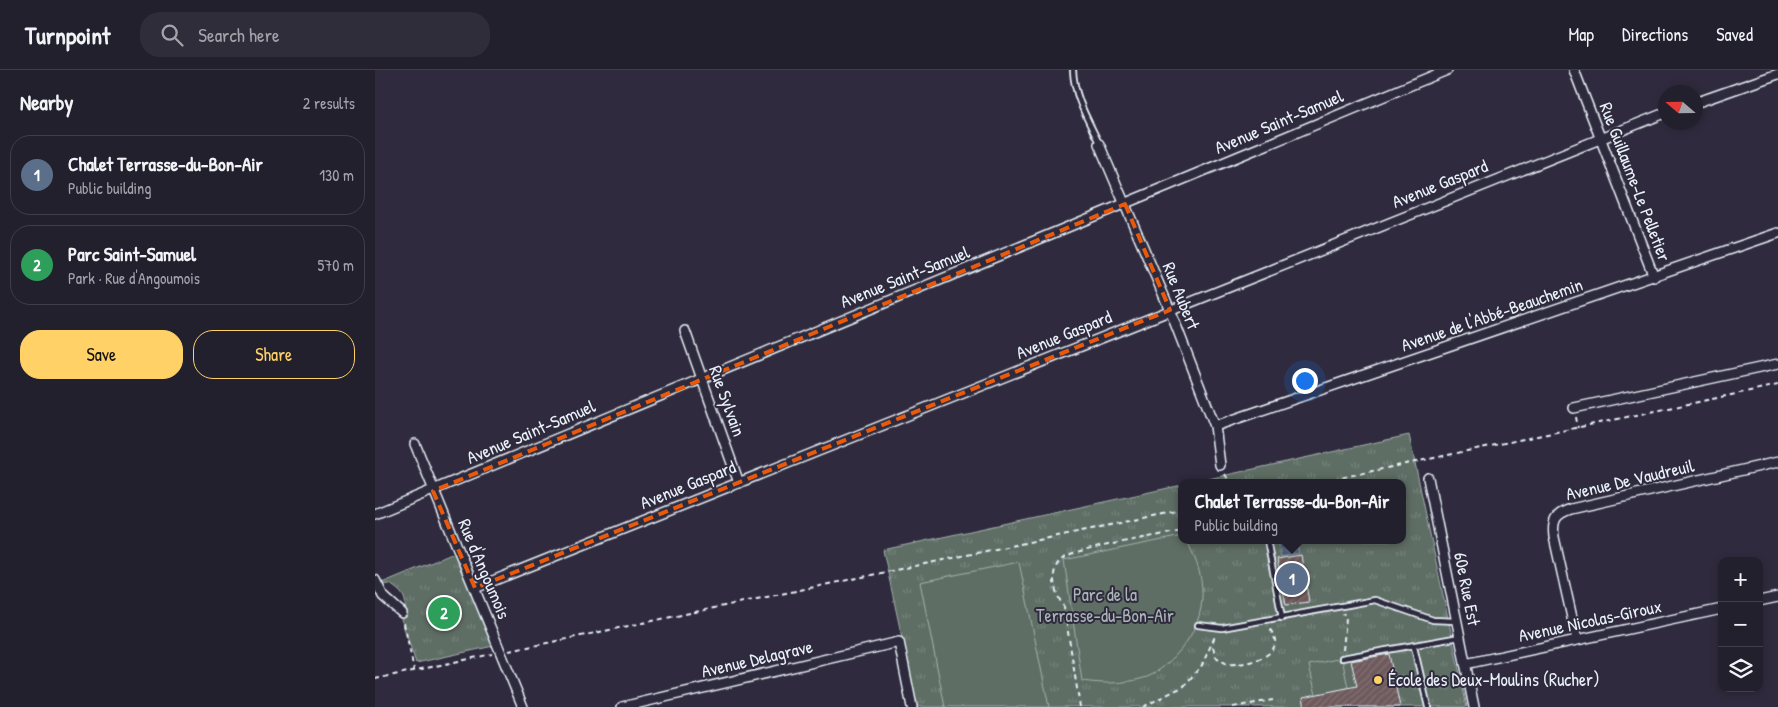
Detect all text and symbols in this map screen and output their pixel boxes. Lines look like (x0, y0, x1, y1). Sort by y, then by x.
search box (140, 12, 490, 57)
text: Turnpoint (25, 19, 110, 51)
icon: search (158, 21, 186, 49)
text: Search here (198, 22, 280, 48)
text: Map (1569, 22, 1594, 47)
text: Directions (1622, 22, 1688, 47)
text: Saved (1716, 22, 1753, 47)
street label: Avenue Saint-Samuel (1211, 83, 1347, 160)
north arrow (1658, 85, 1703, 130)
text: Nearby (20, 88, 73, 117)
text: 2 results (303, 92, 355, 114)
street label: Rue Guillaume-Le Pelletier (1594, 99, 1677, 265)
text: Chalet Terrasse-du-Bon-Air (68, 151, 263, 177)
street label: Avenue Gaspard (1388, 153, 1491, 214)
text: 1 (34, 164, 40, 186)
text: 130 m (319, 164, 354, 186)
text: Public building (68, 177, 151, 199)
street label: Avenue Saint-Samuel (836, 239, 973, 314)
text: Parc Saint-Samuel (68, 241, 196, 267)
text: 2 (33, 254, 41, 276)
text: 570 m (318, 254, 354, 276)
street label: Rue Aubert (1157, 259, 1207, 334)
text: Park · Rue d'Angoumois (68, 267, 200, 289)
street label: Avenue de l'Abbé-Beauchemin (1398, 272, 1586, 357)
street label: Avenue Gaspard (1012, 304, 1115, 365)
button: Save (20, 330, 183, 379)
button: Share (193, 330, 355, 379)
street label: Rue Sylvain (703, 362, 752, 440)
your location (1292, 368, 1318, 394)
street label: Avenue Saint-Samuel (463, 393, 599, 470)
street label: Avenue De Vaudreuil (1563, 453, 1697, 506)
street label: Avenue Gaspard (636, 454, 739, 515)
popup (1178, 479, 1406, 544)
text: Chalet Terrasse-du-Bon-Air (1195, 488, 1389, 514)
text: Public building (1195, 514, 1278, 536)
street label: Rue d'Angoumois (452, 515, 517, 623)
street label: 60e Rue Est (1448, 550, 1487, 629)
map controls (1718, 557, 1763, 692)
button: + (1718, 557, 1763, 602)
pin: 1 (1276, 560, 1308, 598)
park label: Parc de la Terrasse-du-Bon-Air (1036, 582, 1174, 628)
street label: Avenue Nicolas-Giroux (1516, 593, 1664, 648)
pin: 2 (428, 594, 460, 632)
button: − (1718, 602, 1763, 647)
street label: Avenue Delagrave (699, 634, 815, 683)
button: layers (1718, 647, 1763, 692)
place label: École des Deux-Moulins (Rucher) (1388, 667, 1600, 692)
marker: École des Deux-Moulins (Rucher) (1372, 674, 1384, 686)

